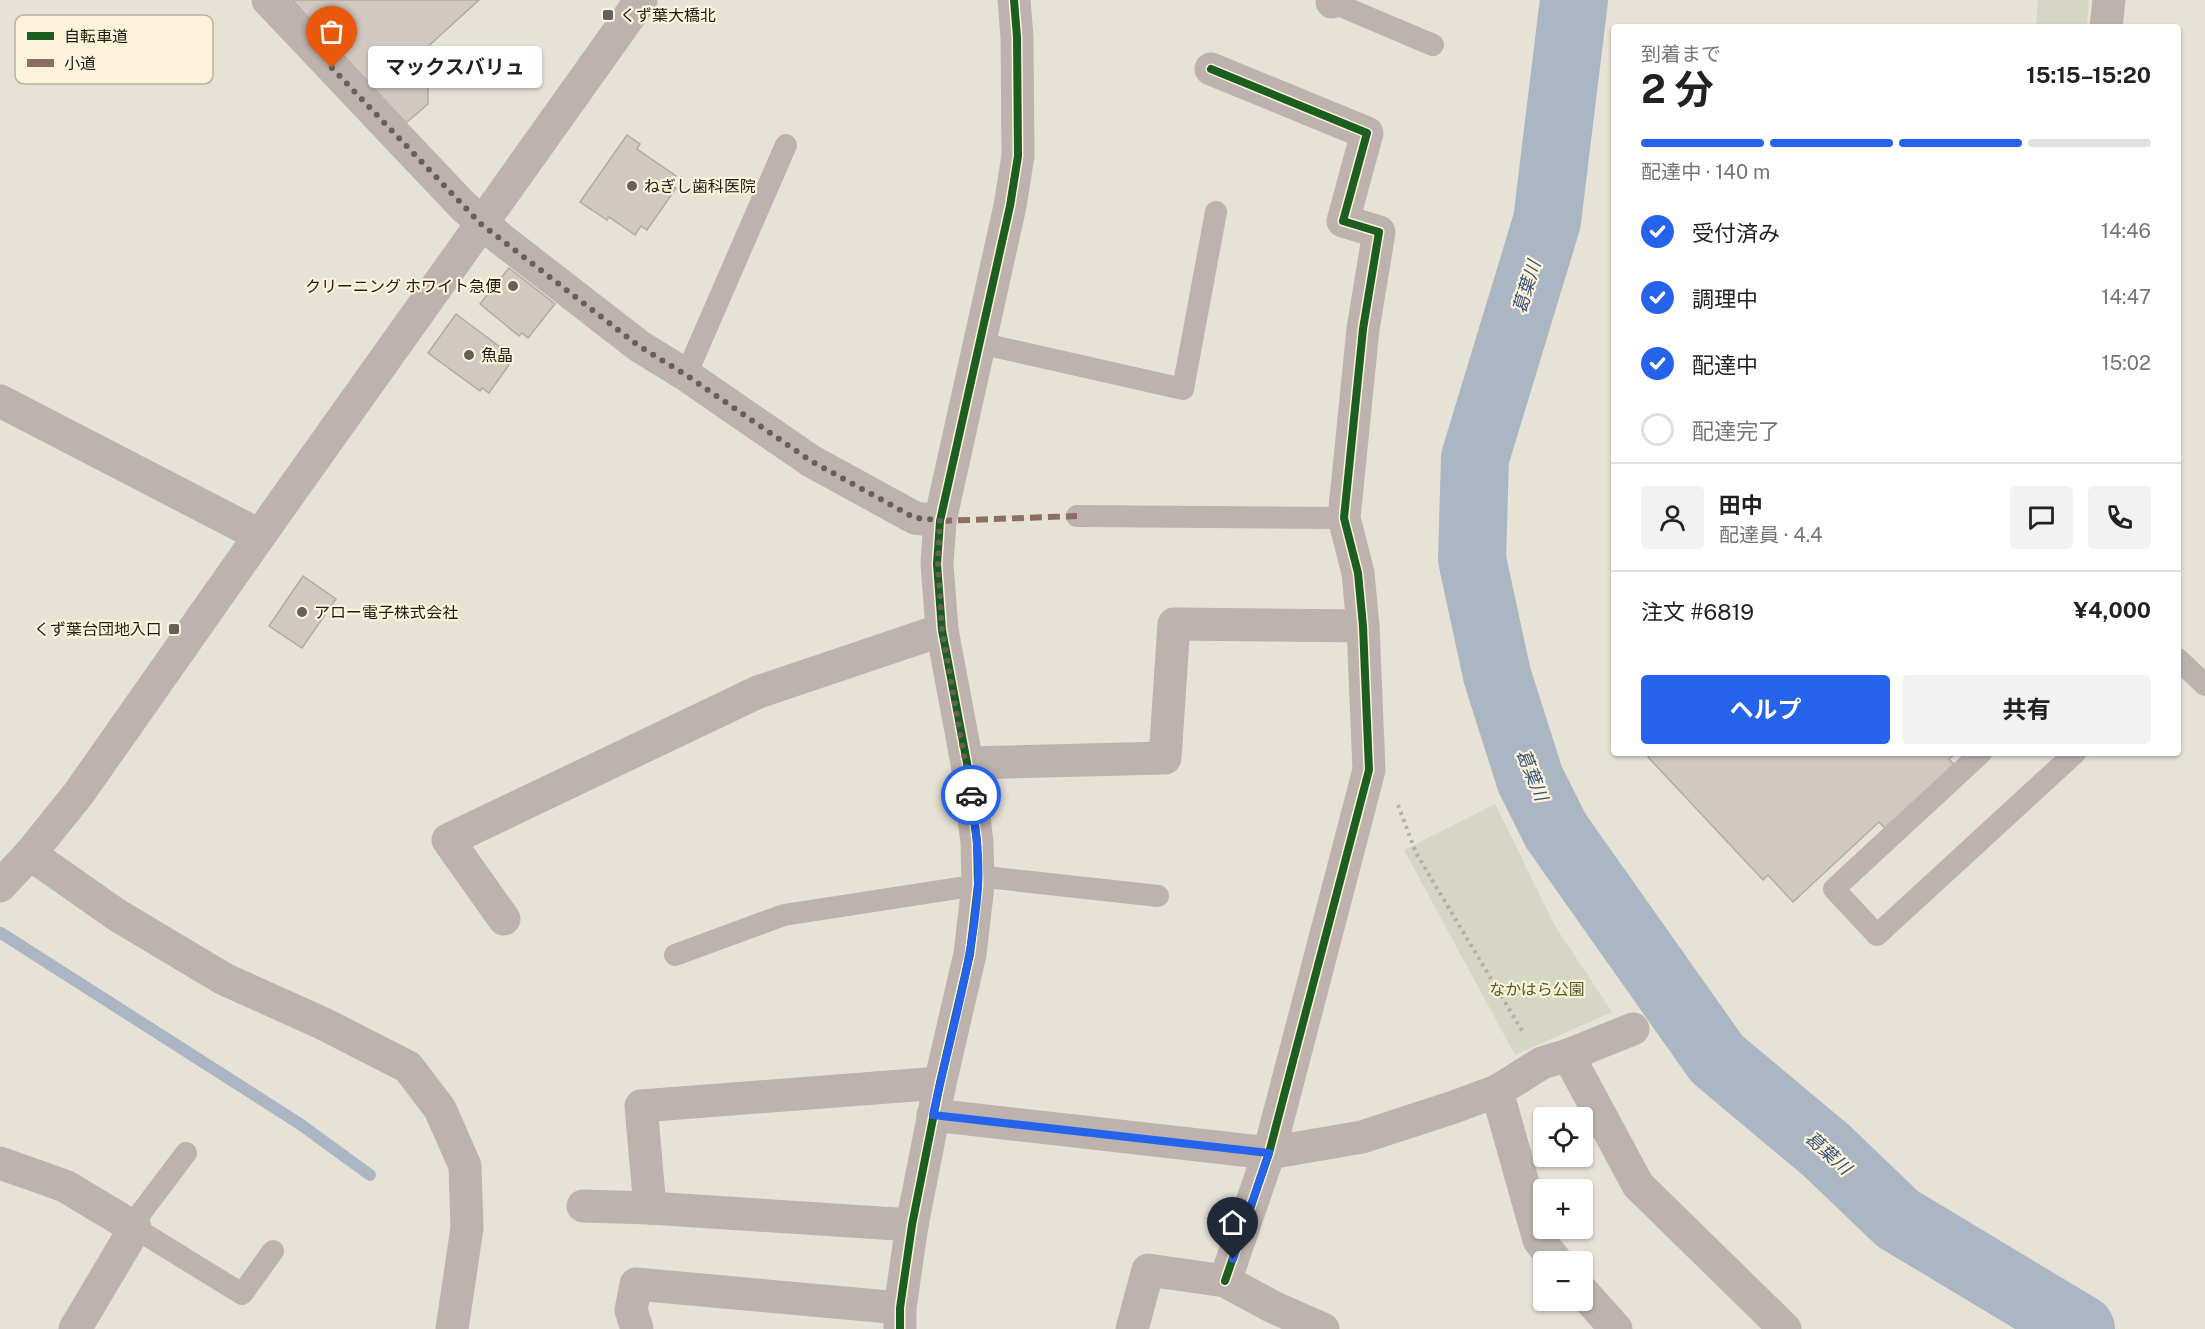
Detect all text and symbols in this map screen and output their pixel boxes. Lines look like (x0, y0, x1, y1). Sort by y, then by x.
pin (306, 6, 357, 68)
place label: くず葉大橋北 (620, 6, 716, 25)
marker: くず葉大橋北 (601, 8, 615, 22)
legend (15, 15, 213, 84)
icon: bag (315, 15, 348, 48)
text: 自転車道 (64, 27, 128, 46)
text: 到着まで (1641, 42, 1721, 66)
callout: マックスバリュ (368, 47, 542, 89)
text: 小道 (64, 54, 96, 73)
text: マックスバリュ (385, 55, 525, 79)
text: 15:15–15:20 (2026, 62, 2151, 88)
text: 2 分 (1641, 66, 1714, 112)
text: 配達中 · 140 m (1641, 160, 1770, 184)
place label: ねぎし歯科医院 (644, 177, 756, 196)
marker: ねぎし歯科医院 (625, 179, 639, 193)
icon: check (1641, 215, 1674, 248)
text: 14:46 (2101, 219, 2151, 243)
text: 受付済み (1692, 220, 1780, 246)
water label: 葛葉川 (1509, 256, 1545, 316)
place label: クリーニング ホワイト急便 (305, 277, 501, 296)
marker: クリーニング ホワイト急便 (506, 279, 520, 293)
icon: check (1641, 281, 1674, 314)
text: 14:47 (2101, 285, 2151, 309)
text: 調理中 (1692, 286, 1758, 312)
place label: 魚晶 (481, 346, 513, 365)
icon: check (1641, 347, 1674, 380)
marker: 魚晶 (462, 348, 476, 362)
text: 15:02 (2101, 351, 2151, 375)
text: 配達中 (1692, 352, 1758, 378)
text: 配達完了 (1692, 418, 1780, 444)
button: person (1641, 486, 1704, 549)
button: chat (2010, 486, 2073, 549)
button: phone (2088, 486, 2151, 549)
text: 田中 (1719, 492, 1763, 518)
text: 配達員 · 4.4 (1719, 523, 1823, 547)
text: ¥4,000 (2074, 597, 2151, 623)
text: 注文 #6819 (1641, 599, 1754, 625)
place label: アロー電子株式会社 (314, 603, 458, 622)
marker: アロー電子株式会社 (295, 605, 309, 619)
place label: くず葉台団地入口 (34, 620, 162, 639)
marker: くず葉台団地入口 (167, 622, 181, 636)
button: ヘルプ (1641, 675, 1890, 744)
button: 共有 (1902, 675, 2151, 744)
water label: 葛葉川 (1513, 746, 1553, 806)
courier (941, 765, 1001, 825)
icon: car (955, 779, 988, 812)
park label: なかはら公園 (1489, 980, 1585, 999)
map controls (1533, 1107, 1593, 1311)
button: locate (1533, 1107, 1593, 1167)
water label: 葛葉川 (1801, 1127, 1857, 1180)
button: + (1533, 1179, 1593, 1239)
pin (1207, 1197, 1258, 1259)
icon: home (1216, 1206, 1249, 1239)
button: − (1533, 1251, 1593, 1311)

